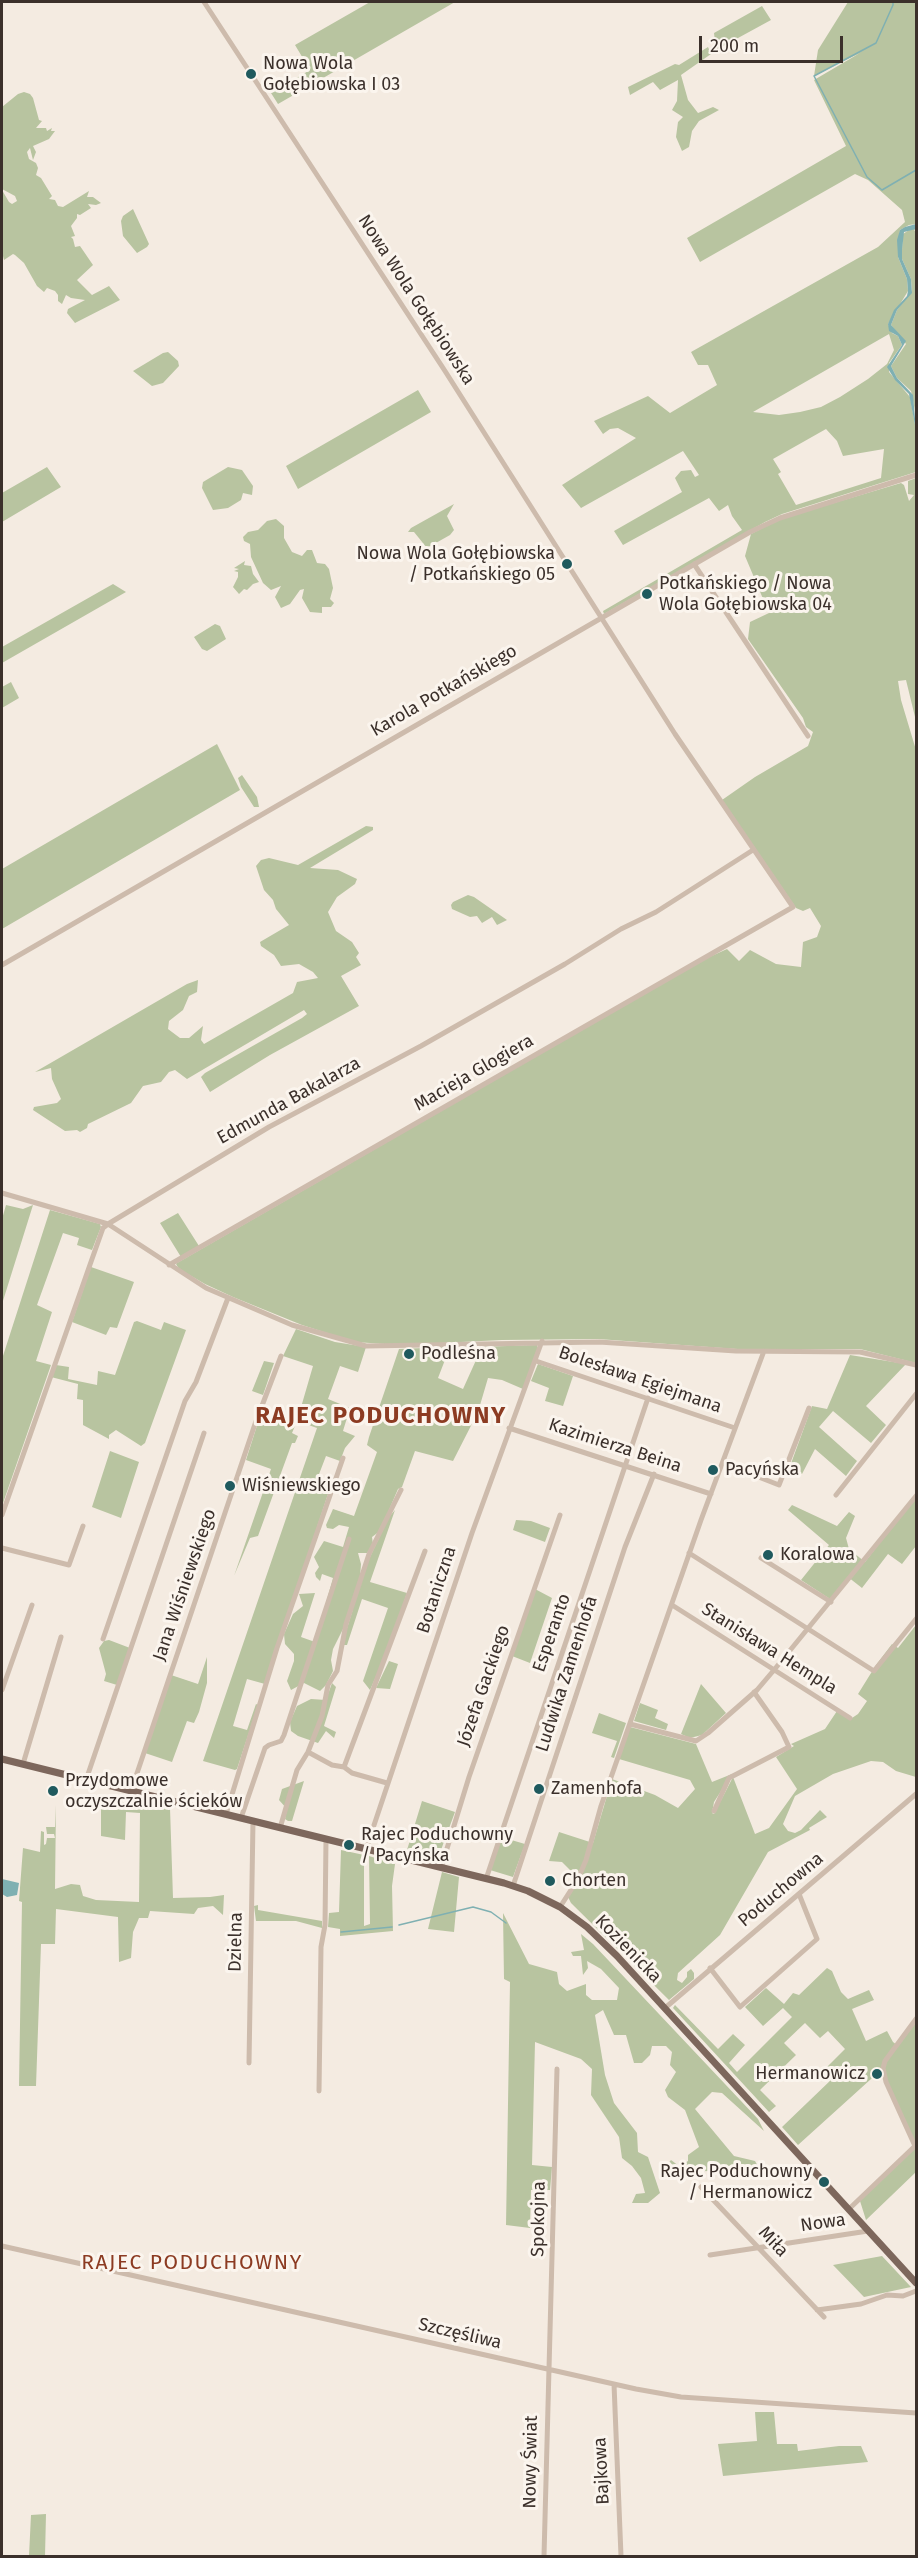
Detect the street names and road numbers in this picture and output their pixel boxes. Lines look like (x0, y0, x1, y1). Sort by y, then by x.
street label: Nowa Wola Gołębiowska (353, 211, 479, 389)
street label: Karola Potkańskiego (367, 640, 521, 742)
street label: Macieja Glogiera (410, 1030, 538, 1116)
street label: Edmunda Bakalarza (214, 1053, 364, 1149)
street label: Bolesława Egiejmana (556, 1342, 724, 1418)
street label: Kazimierza Beina (546, 1414, 684, 1478)
street label: Jana Wiśniewskiego (149, 1506, 221, 1664)
street label: Botaniczna (413, 1544, 461, 1636)
street label: Esperanto (528, 1591, 576, 1675)
street label: Ludwika Zamenhofa (532, 1593, 602, 1755)
street label: Stanisława Hempla (697, 1599, 841, 1699)
street label: Józefa Gackiego (453, 1622, 515, 1750)
street label: Poduchowna (734, 1848, 828, 1932)
street label: Kozienicka (590, 1910, 666, 1988)
street label: Dzielna (225, 1912, 247, 1972)
street label: Spokojna (528, 2181, 550, 2257)
street label: Nowa (799, 2209, 847, 2237)
street label: Miła (753, 2222, 793, 2262)
street label: Szczęśliwa (416, 2314, 504, 2354)
street label: Nowy Świat (519, 2415, 543, 2509)
street label: Bajkowa (589, 2437, 615, 2505)

